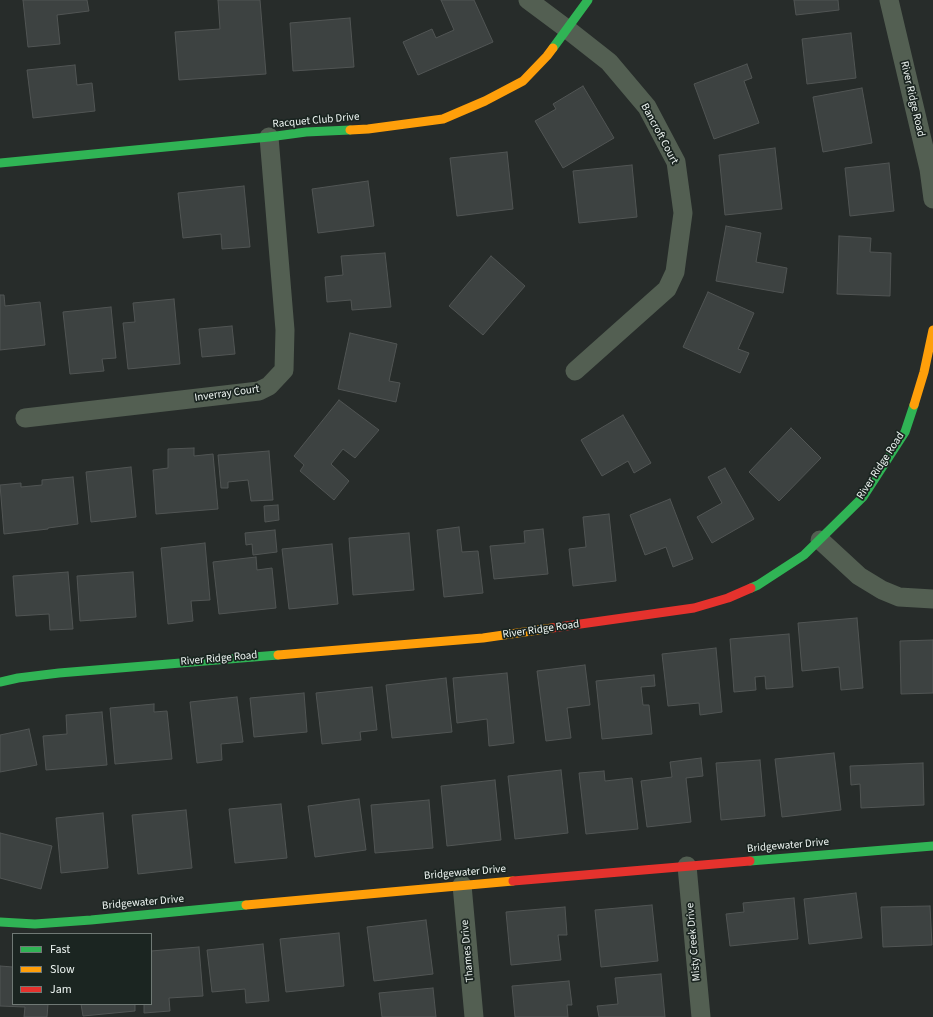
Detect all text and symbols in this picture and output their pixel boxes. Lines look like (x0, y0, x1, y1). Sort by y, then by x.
street label: River Ridge Road (897, 60, 927, 138)
street label: Bancroft Court (637, 101, 681, 167)
street label: Racquet Club Drive (272, 111, 360, 131)
street label: Inverray Court (194, 383, 260, 405)
street label: River Ridge Road (854, 430, 908, 502)
street label: River Ridge Road (502, 618, 580, 642)
street label: River Ridge Road (180, 649, 258, 669)
street label: Bridgewater Drive (747, 836, 829, 856)
street label: Bridgewater Drive (424, 863, 506, 883)
street label: Bridgewater Drive (102, 893, 184, 913)
street label: Misty Creek Drive (684, 902, 704, 982)
street label: Thames Drive (459, 919, 477, 983)
legend (12, 933, 152, 1005)
text: Fast (50, 941, 70, 958)
text: Slow (50, 961, 75, 978)
text: Jam (50, 981, 72, 998)

